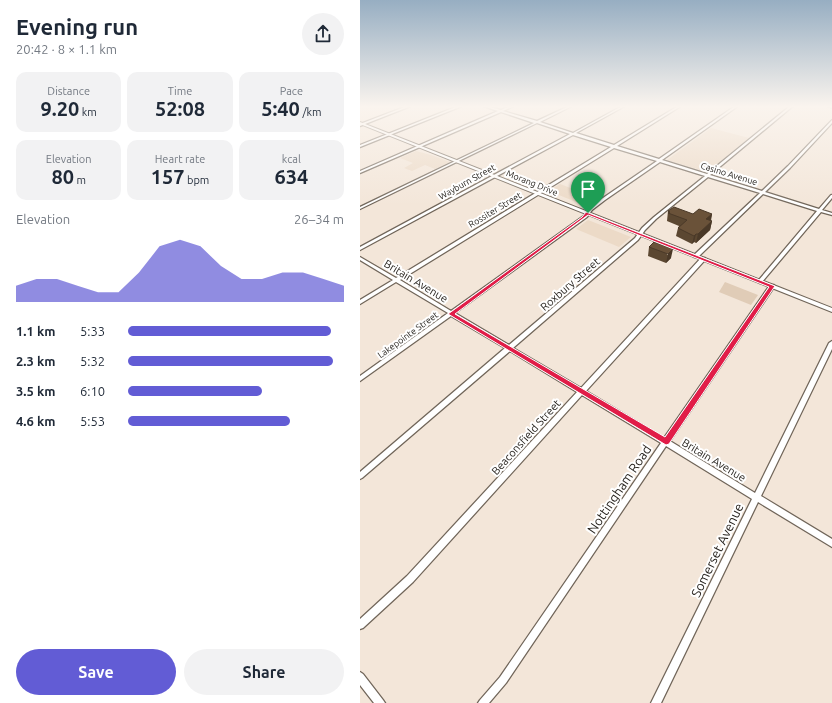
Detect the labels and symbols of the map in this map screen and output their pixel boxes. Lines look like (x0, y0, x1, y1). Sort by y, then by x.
street label: Casino Avenue (699, 161, 759, 187)
street label: Wayburn Street (437, 162, 497, 202)
street label: Morang Drive (505, 168, 559, 198)
pin (571, 172, 605, 213)
street label: Rossiter Street (467, 190, 524, 230)
street label: Roxbury Street (538, 255, 603, 313)
street label: Britain Avenue (382, 257, 450, 305)
street label: Lakepointe Street (376, 309, 440, 360)
street label: Beaconsfield Street (489, 397, 563, 477)
street label: Britain Avenue (680, 436, 748, 484)
street label: Nottingham Road (584, 442, 654, 536)
street label: Somerset Avenue (688, 501, 746, 599)

